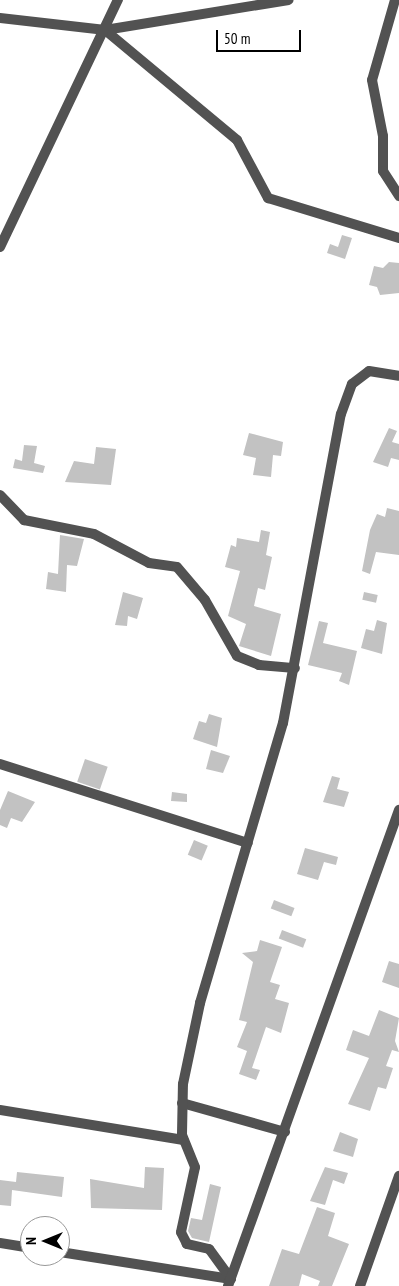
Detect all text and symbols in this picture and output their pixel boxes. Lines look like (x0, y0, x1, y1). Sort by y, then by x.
scale bar (219, 20, 304, 52)
text: 50 m (224, 29, 250, 48)
north arrow (20, 1216, 70, 1266)
text: N (22, 1237, 40, 1245)

